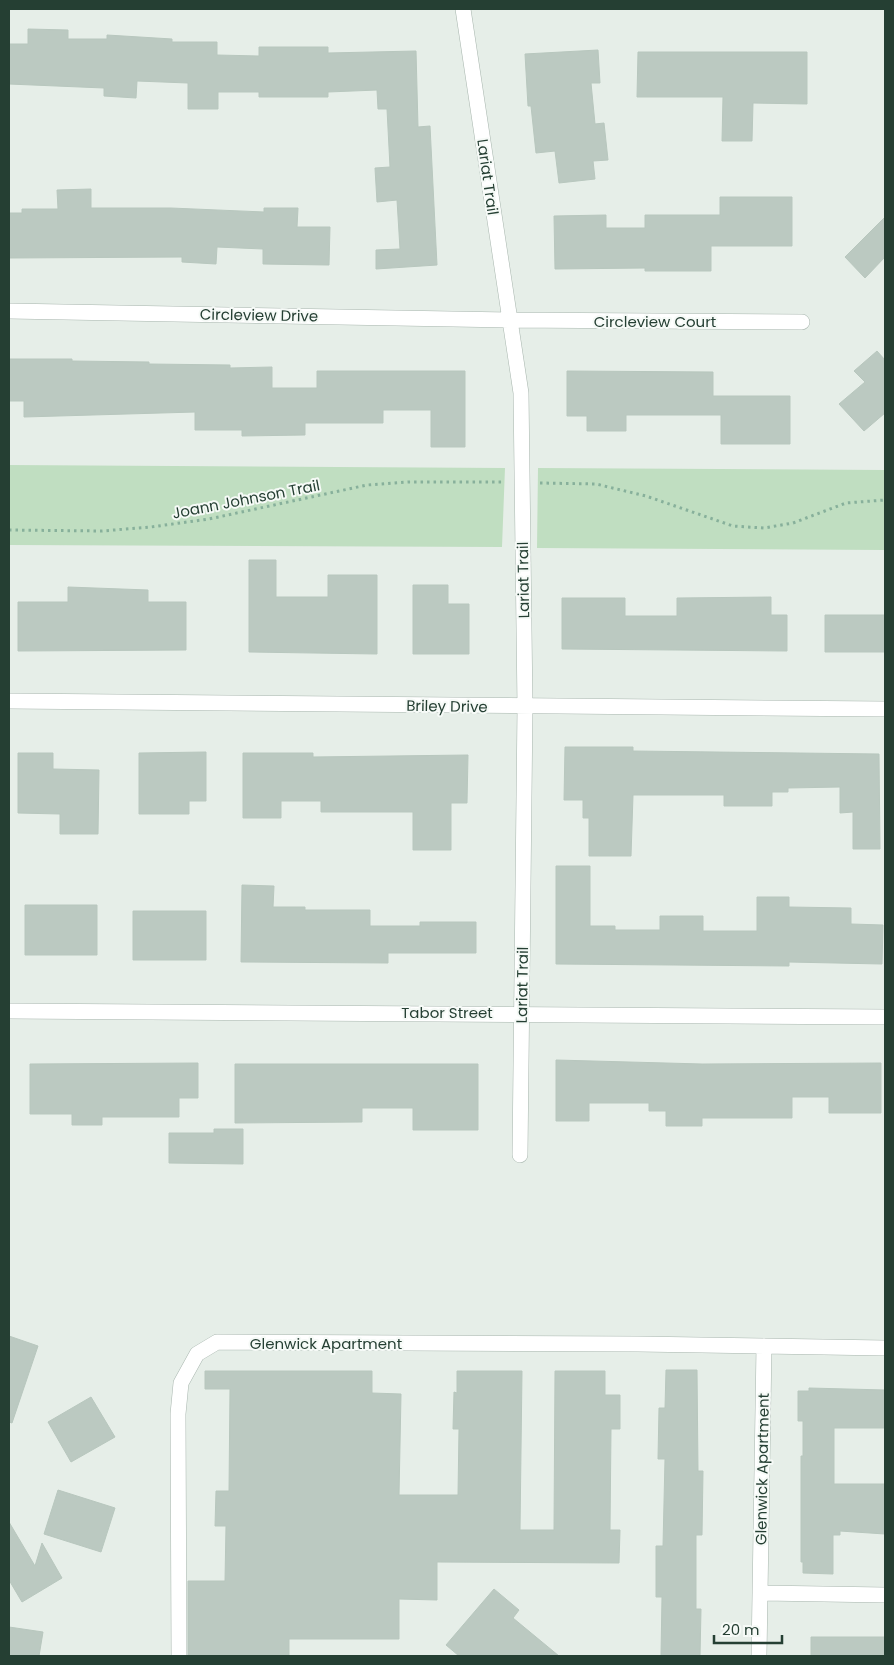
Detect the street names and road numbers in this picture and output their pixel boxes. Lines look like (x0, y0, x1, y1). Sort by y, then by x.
street label: Lariat Trail (472, 138, 504, 216)
street label: Circleview Drive (200, 303, 318, 327)
street label: Circleview Court (594, 311, 716, 332)
street label: Joann Johnson Trail (170, 474, 322, 524)
street label: Lariat Trail (512, 541, 534, 619)
street label: Briley Drive (406, 695, 488, 717)
street label: Lariat Trail (511, 946, 533, 1024)
street label: Tabor Street (401, 1002, 493, 1023)
street label: Glenwick Apartment (250, 1333, 402, 1354)
street label: Glenwick Apartment (750, 1393, 774, 1545)

